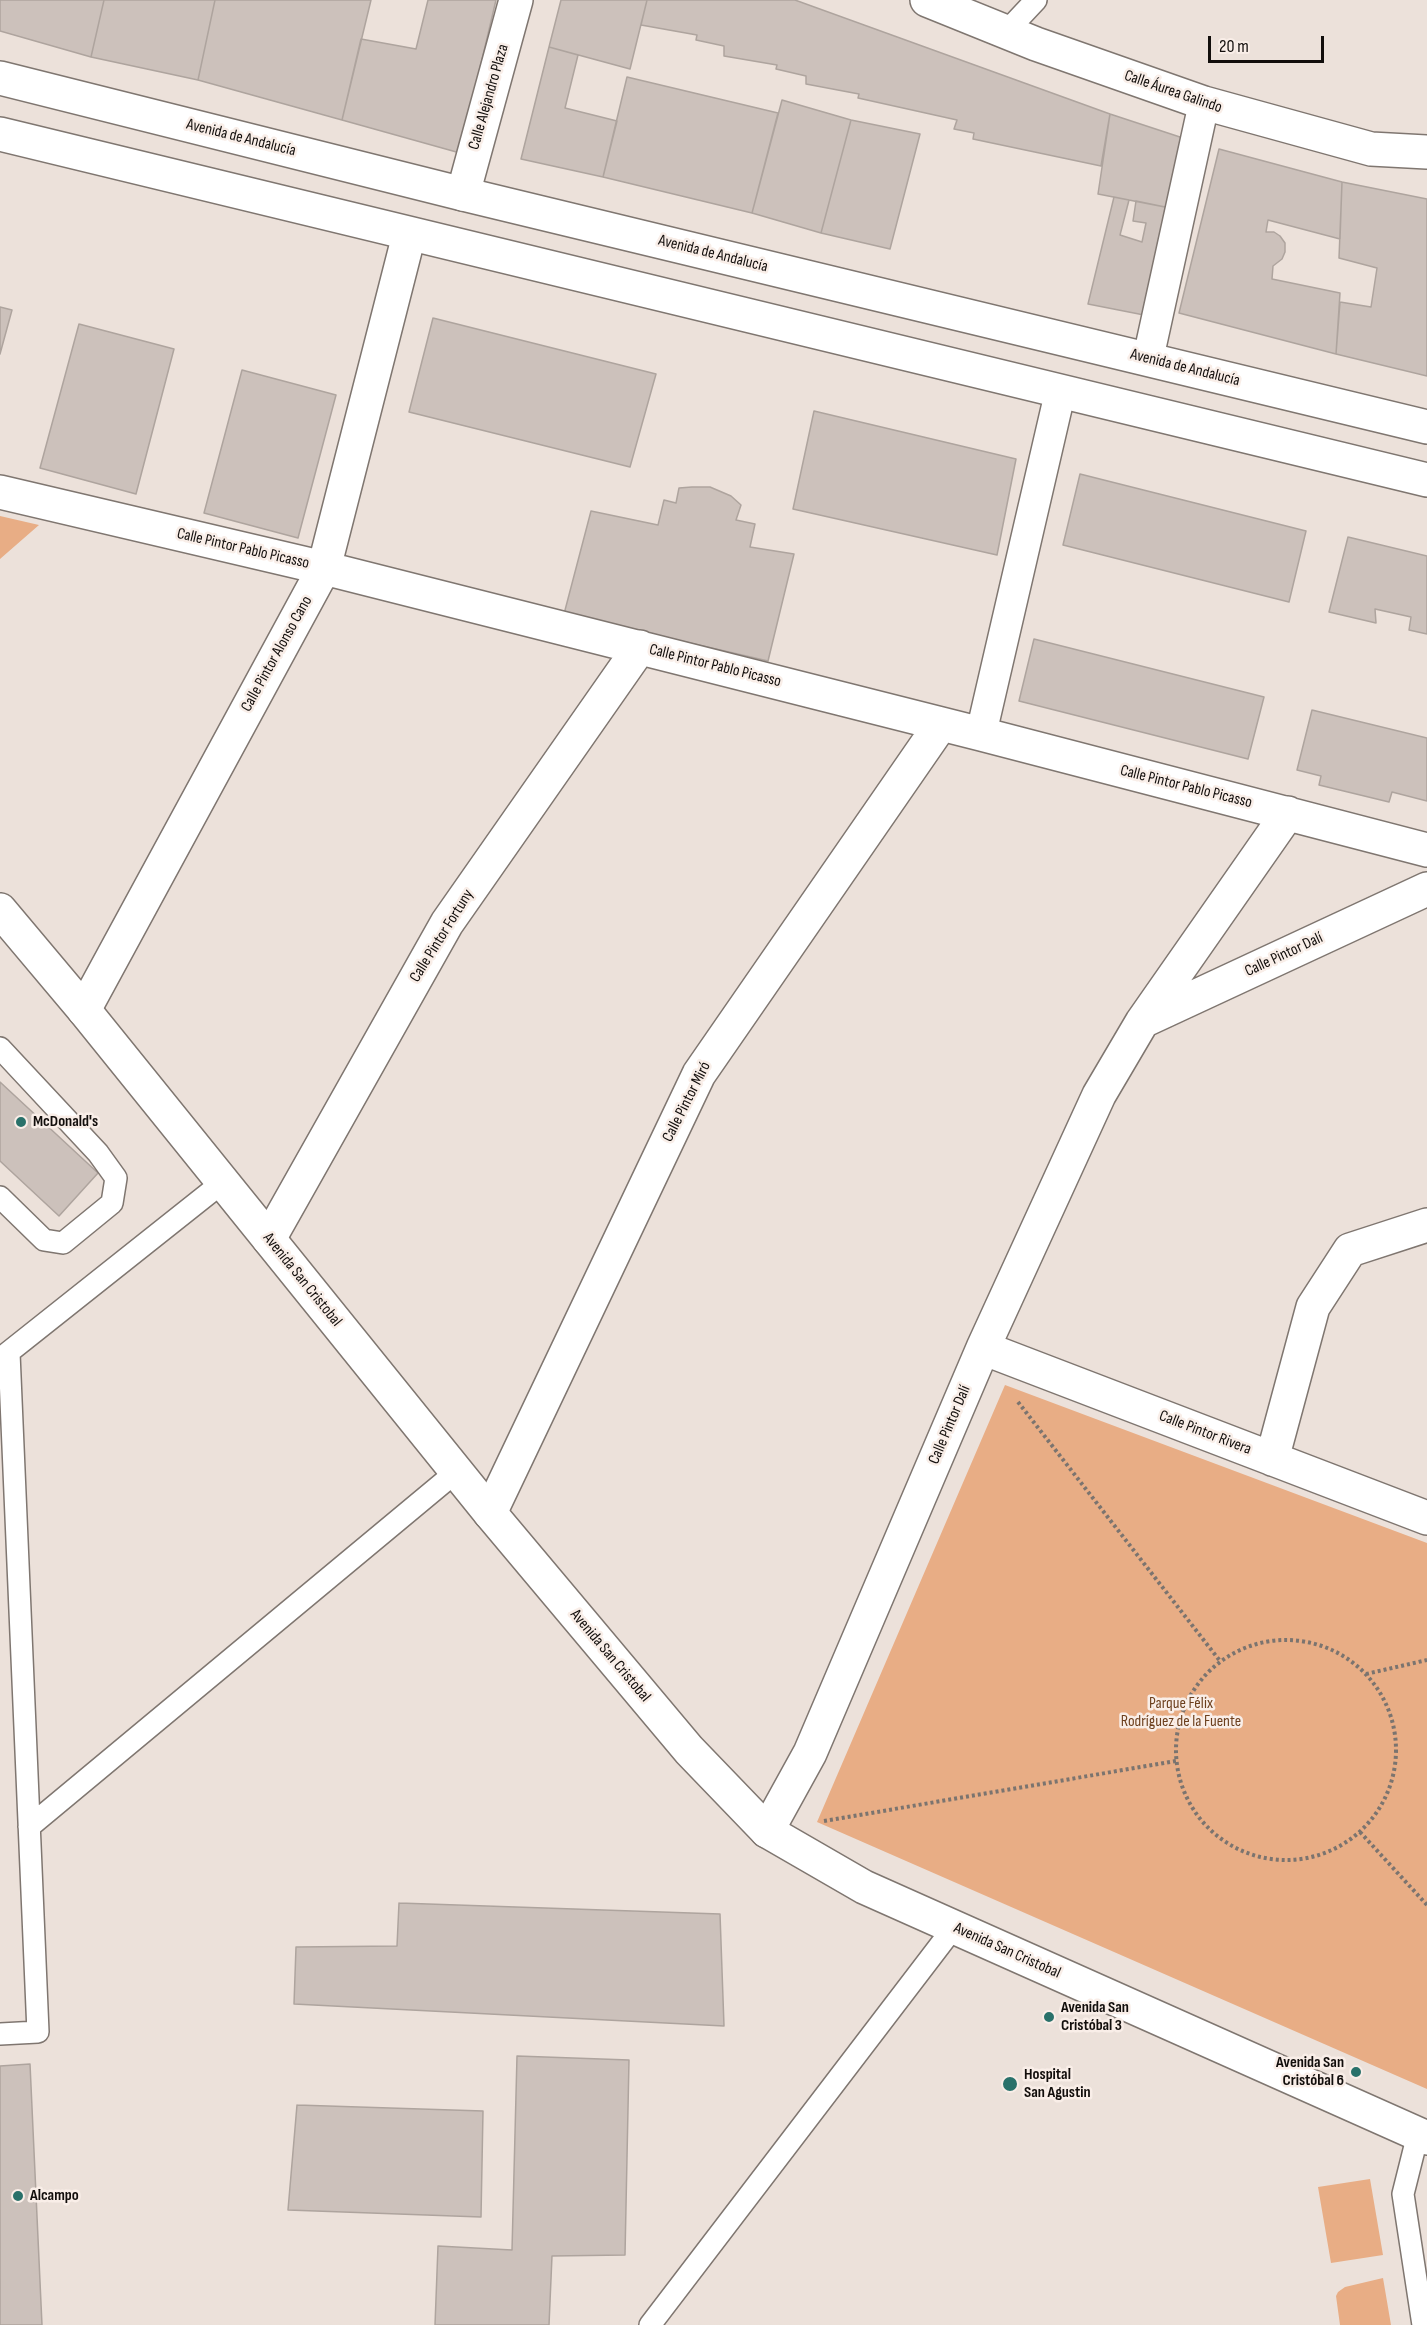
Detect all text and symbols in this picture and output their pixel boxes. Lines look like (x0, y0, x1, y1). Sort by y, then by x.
scale bar (1211, 24, 1326, 62)
text: 20 m (1219, 36, 1249, 57)
street label: Calle Alejandro Plaza (465, 42, 513, 152)
street label: Calle Áurea Galindo (1122, 66, 1224, 118)
street label: Avenida de Andalucía (184, 115, 298, 161)
street label: Avenida de Andalucía (656, 231, 770, 277)
street label: Avenida de Andalucía (1128, 345, 1242, 391)
street label: Calle Pintor Pablo Picasso (175, 524, 311, 574)
street label: Calle Pintor Alonso Cano (237, 593, 317, 715)
street label: Calle Pintor Pablo Picasso (647, 640, 783, 692)
street label: Calle Pintor Pablo Picasso (1118, 761, 1254, 813)
street label: Calle Pintor Fortuny (406, 886, 478, 986)
street label: Calle Pintor Dalí (1242, 929, 1326, 981)
street label: Calle Pintor Miró (659, 1059, 715, 1145)
place label: McDonald's (33, 1112, 98, 1132)
marker: McDonald's (14, 1115, 28, 1129)
street label: Avenida San Cristobal (258, 1229, 346, 1331)
street label: Calle Pintor Dalí (925, 1383, 975, 1467)
street label: Calle Pintor Rivera (1156, 1407, 1254, 1459)
street label: Avenida San Cristobal (566, 1606, 654, 1706)
park label: Parque Félix Rodríguez de la Fuente (1121, 1694, 1241, 1732)
street label: Avenida San Cristobal (951, 1919, 1063, 1983)
place label: Avenida San Cristóbal 3 (1061, 1998, 1129, 2036)
marker: Avenida San Cristóbal 3 (1042, 2010, 1056, 2024)
place label: Avenida San Cristóbal 6 (1276, 2053, 1344, 2091)
place label: Hospital San Agustin (1024, 2065, 1091, 2103)
marker: Avenida San Cristóbal 6 (1349, 2065, 1363, 2079)
marker: Hospital San Agustin (1001, 2075, 1019, 2093)
place label: Alcampo (30, 2186, 79, 2206)
marker: Alcampo (11, 2189, 25, 2203)

